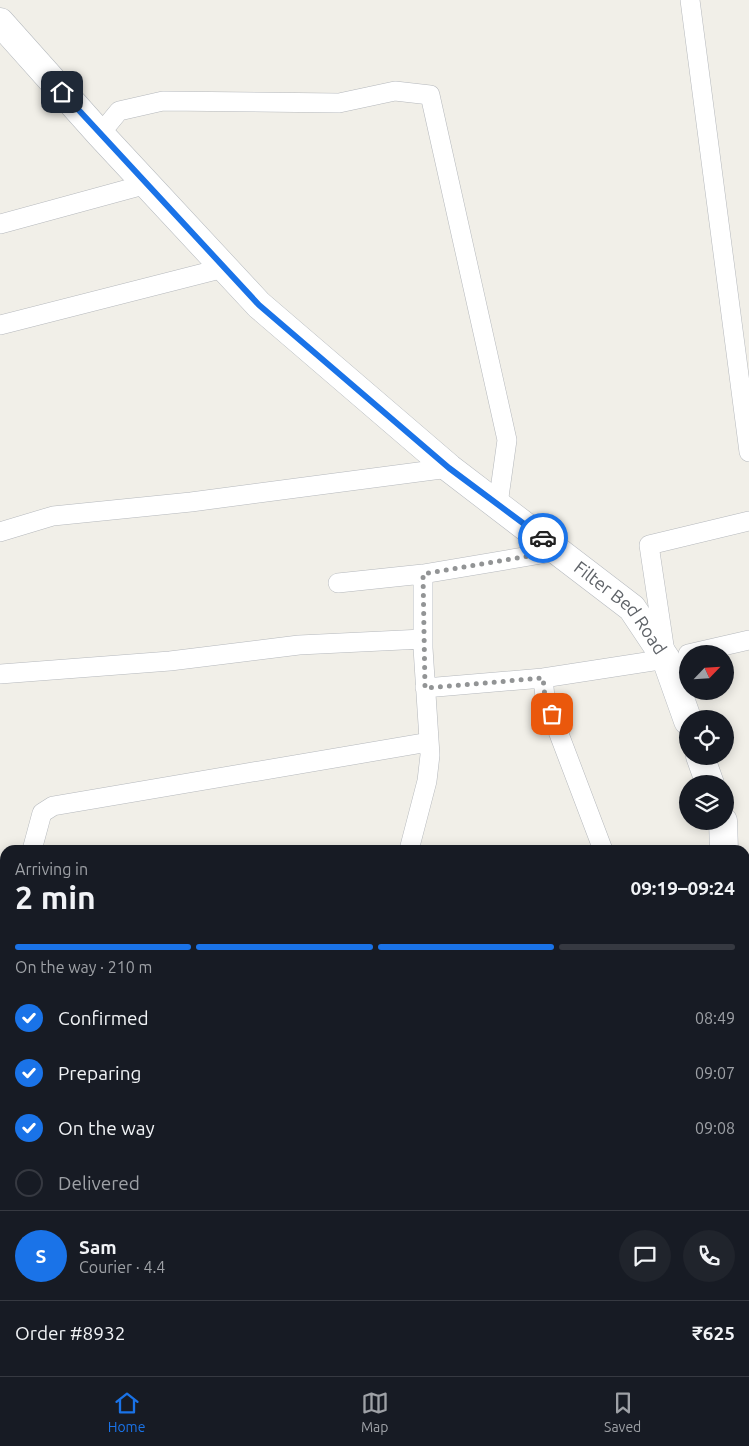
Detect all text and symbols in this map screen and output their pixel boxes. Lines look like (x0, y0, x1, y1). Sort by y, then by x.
pin (41, 71, 83, 113)
icon: home (48, 78, 76, 106)
courier (518, 513, 568, 563)
icon: car (529, 524, 557, 552)
street label: Filter Bed Road (571, 556, 671, 658)
north arrow (679, 645, 734, 700)
map controls (679, 645, 734, 830)
pin (531, 693, 573, 735)
icon: bag (538, 700, 566, 728)
button: locate (679, 710, 734, 765)
button: layers (679, 775, 734, 830)
text: Arriving in (15, 860, 88, 878)
text: 09:19–09:24 (630, 877, 735, 899)
text: 2 min (15, 879, 96, 915)
text: On the way · 210 m (15, 958, 152, 976)
icon: check (15, 1004, 43, 1032)
text: Confirmed (58, 1007, 149, 1029)
text: 08:49 (695, 1009, 735, 1027)
icon: check (15, 1059, 43, 1087)
text: Preparing (58, 1062, 142, 1084)
text: 09:07 (695, 1064, 735, 1082)
icon: check (15, 1114, 43, 1142)
text: On the way (58, 1117, 155, 1139)
text: 09:08 (695, 1119, 735, 1137)
text: Delivered (58, 1172, 140, 1194)
button: chat (619, 1230, 671, 1282)
button: phone (683, 1230, 735, 1282)
text: Sam (79, 1236, 117, 1258)
text: S (36, 1245, 46, 1267)
text: Courier · 4.4 (79, 1258, 165, 1276)
text: Order #8932 (15, 1322, 125, 1344)
text: ₹625 (692, 1322, 735, 1344)
tab: Home (108, 1389, 145, 1435)
tab: Map (361, 1389, 389, 1435)
tab: Saved (604, 1389, 641, 1435)

